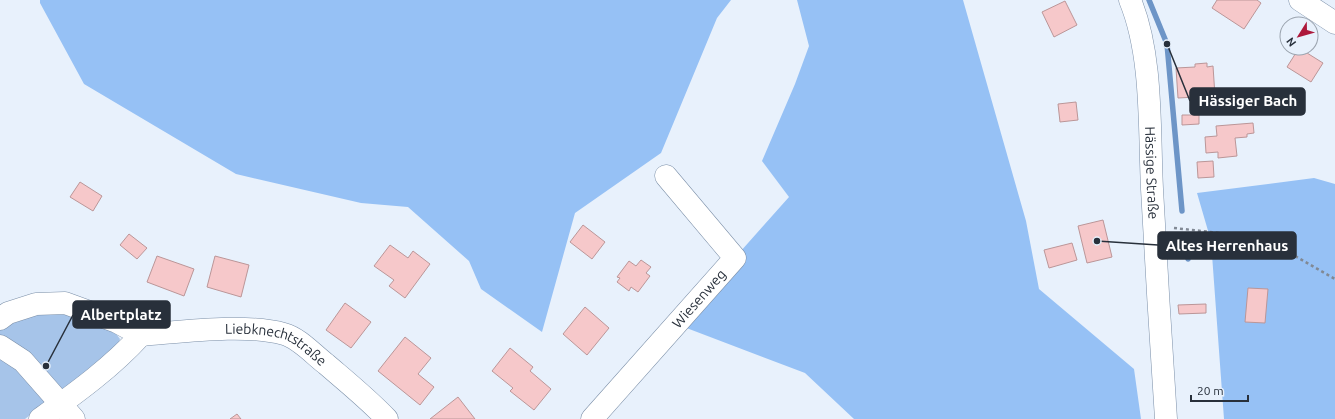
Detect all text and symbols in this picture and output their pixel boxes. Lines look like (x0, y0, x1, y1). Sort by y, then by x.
north arrow (1279, 16, 1319, 56)
text: N (1284, 35, 1298, 49)
callout: Hässiger Bach (1190, 88, 1305, 115)
text: Hässiger Bach (1199, 92, 1297, 109)
street label: Hässige Straße (1142, 126, 1162, 220)
callout: Altes Herrenhaus (1158, 232, 1296, 259)
text: Altes Herrenhaus (1166, 237, 1288, 254)
street label: Wiesenweg (669, 266, 729, 331)
callout: Albertplatz (73, 301, 170, 328)
text: Albertplatz (80, 306, 162, 323)
street label: Liebknechtstraße (225, 321, 330, 369)
scale bar (1191, 377, 1248, 403)
text: 20 m (1197, 384, 1224, 397)

